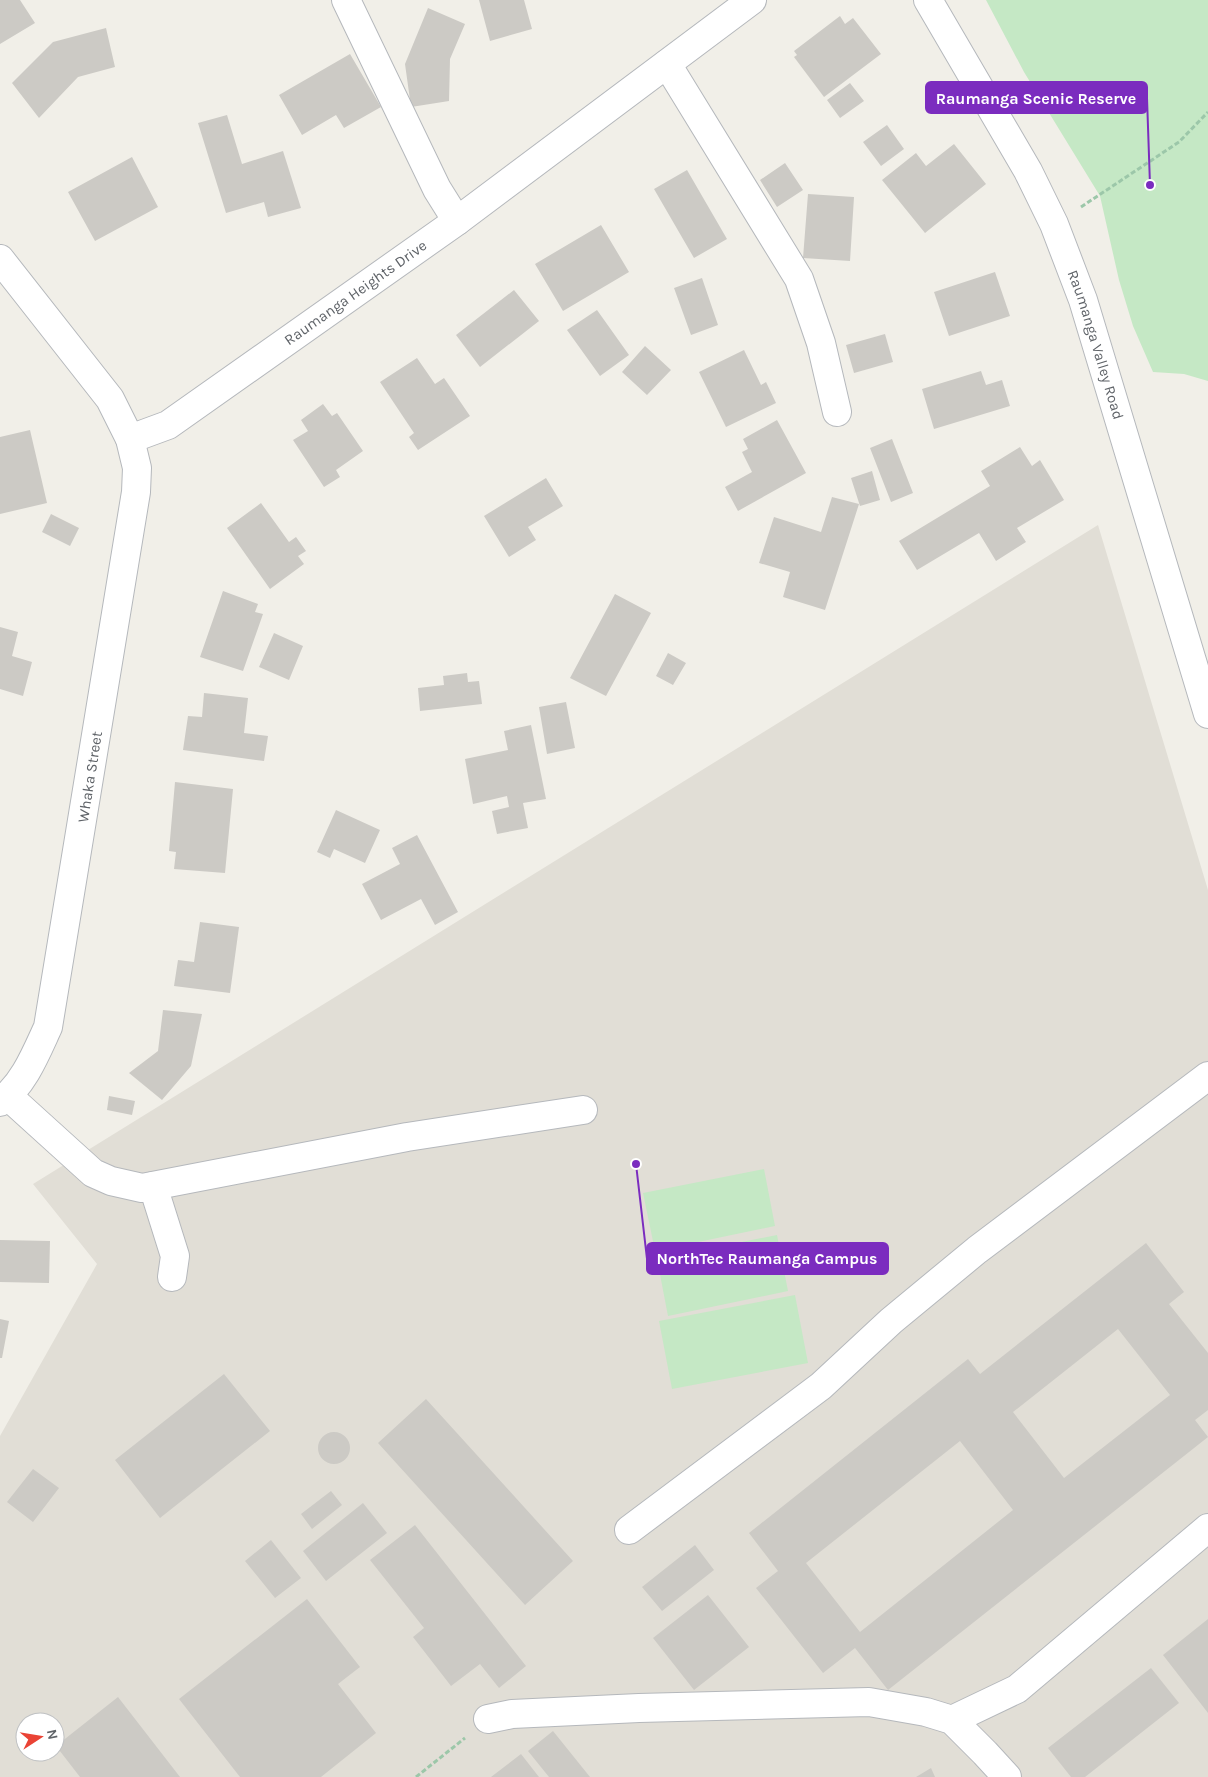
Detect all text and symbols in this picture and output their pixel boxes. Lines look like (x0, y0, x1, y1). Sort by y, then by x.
callout: Raumanga Scenic Reserve (926, 82, 1147, 113)
text: Raumanga Scenic Reserve (936, 89, 1136, 108)
street label: Raumanga Heights Drive (281, 236, 430, 349)
street label: Raumanga Valley Road (1063, 268, 1128, 422)
street label: Whaka Street (74, 730, 106, 824)
callout: NorthTec Raumanga Campus (647, 1243, 888, 1274)
text: NorthTec Raumanga Campus (657, 1249, 877, 1268)
north arrow (15, 1712, 65, 1762)
text: N (43, 1728, 62, 1741)

